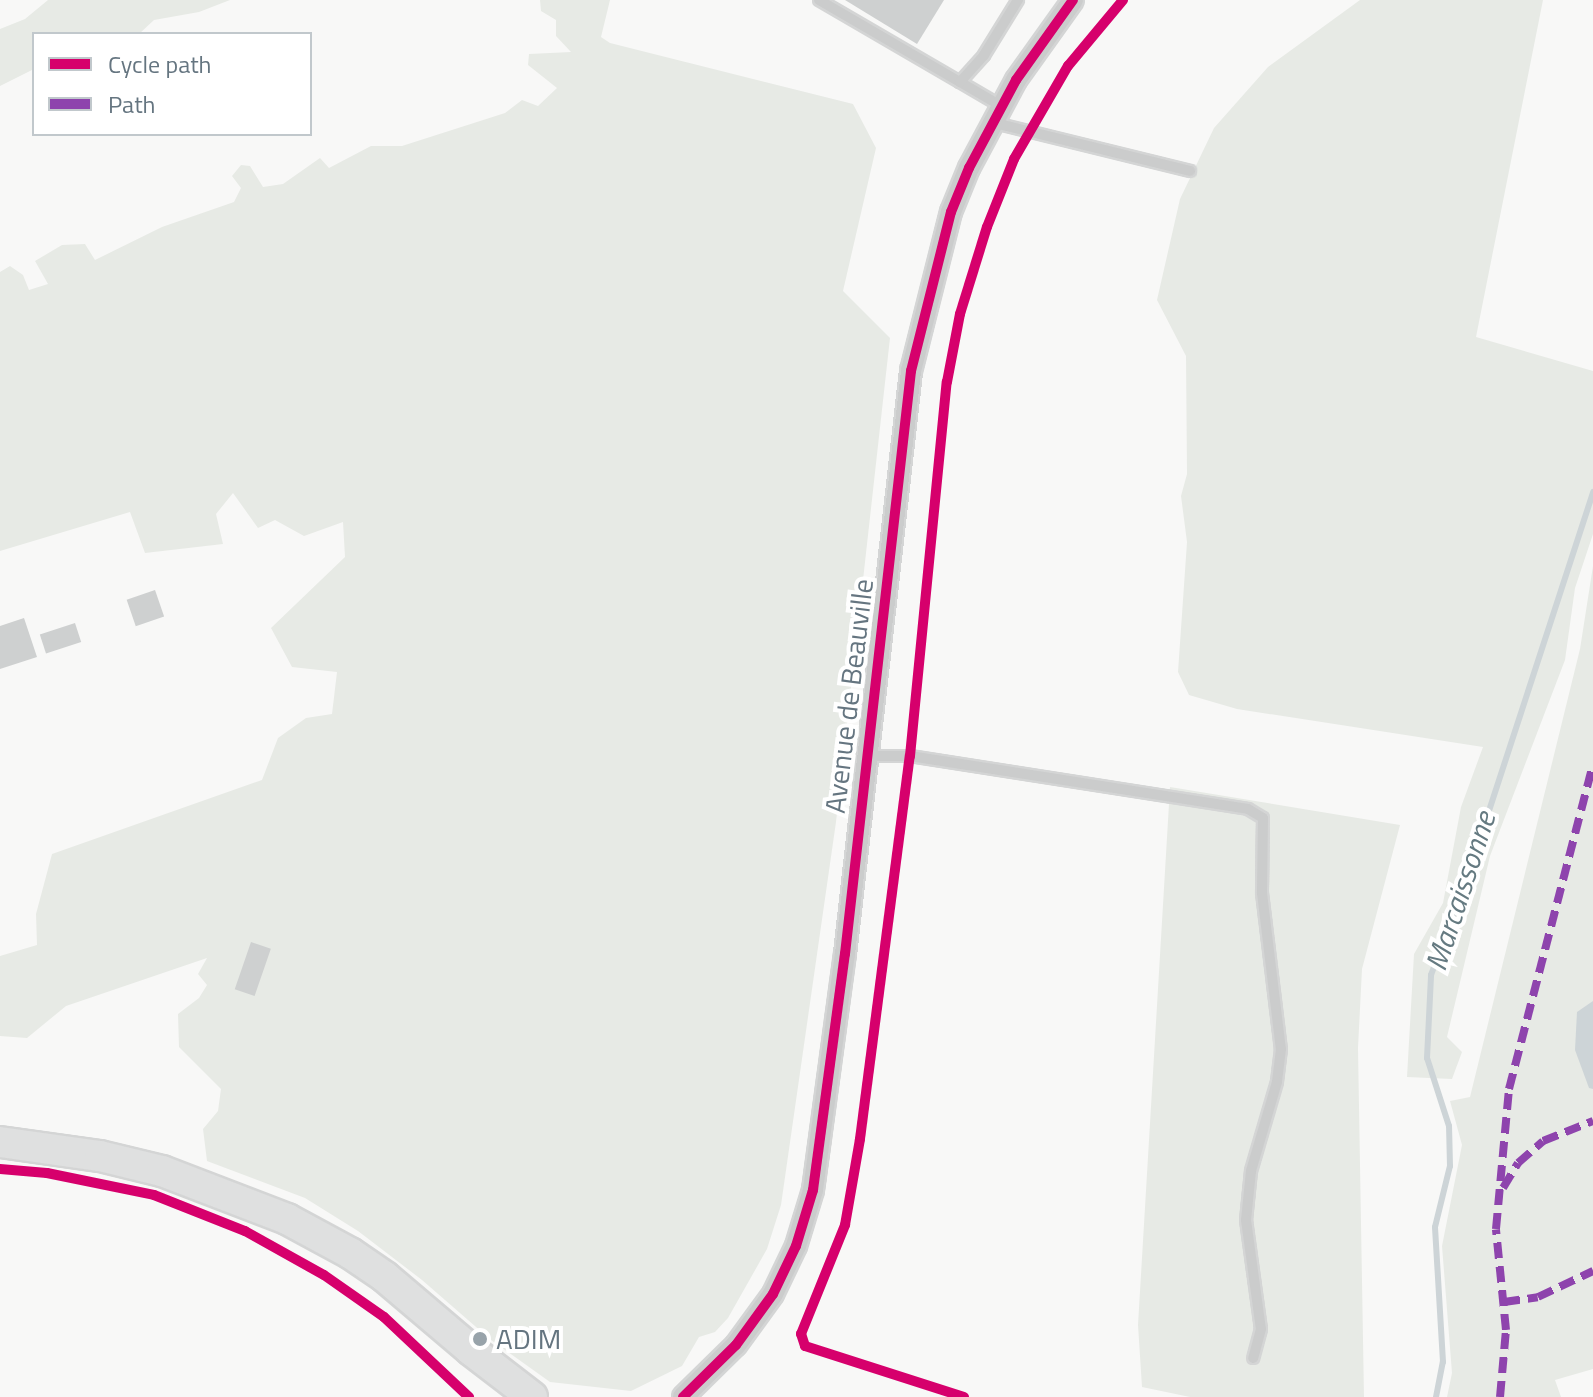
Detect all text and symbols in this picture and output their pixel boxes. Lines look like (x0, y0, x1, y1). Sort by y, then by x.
legend (32, 32, 312, 136)
text: Cycle path (108, 46, 211, 82)
text: Path (108, 86, 155, 122)
street label: Avenue de Beauville (818, 577, 880, 815)
water label: Marcaissonne (1417, 807, 1503, 975)
place label: ADIM (496, 1322, 561, 1356)
marker: ADIM (471, 1330, 489, 1348)

